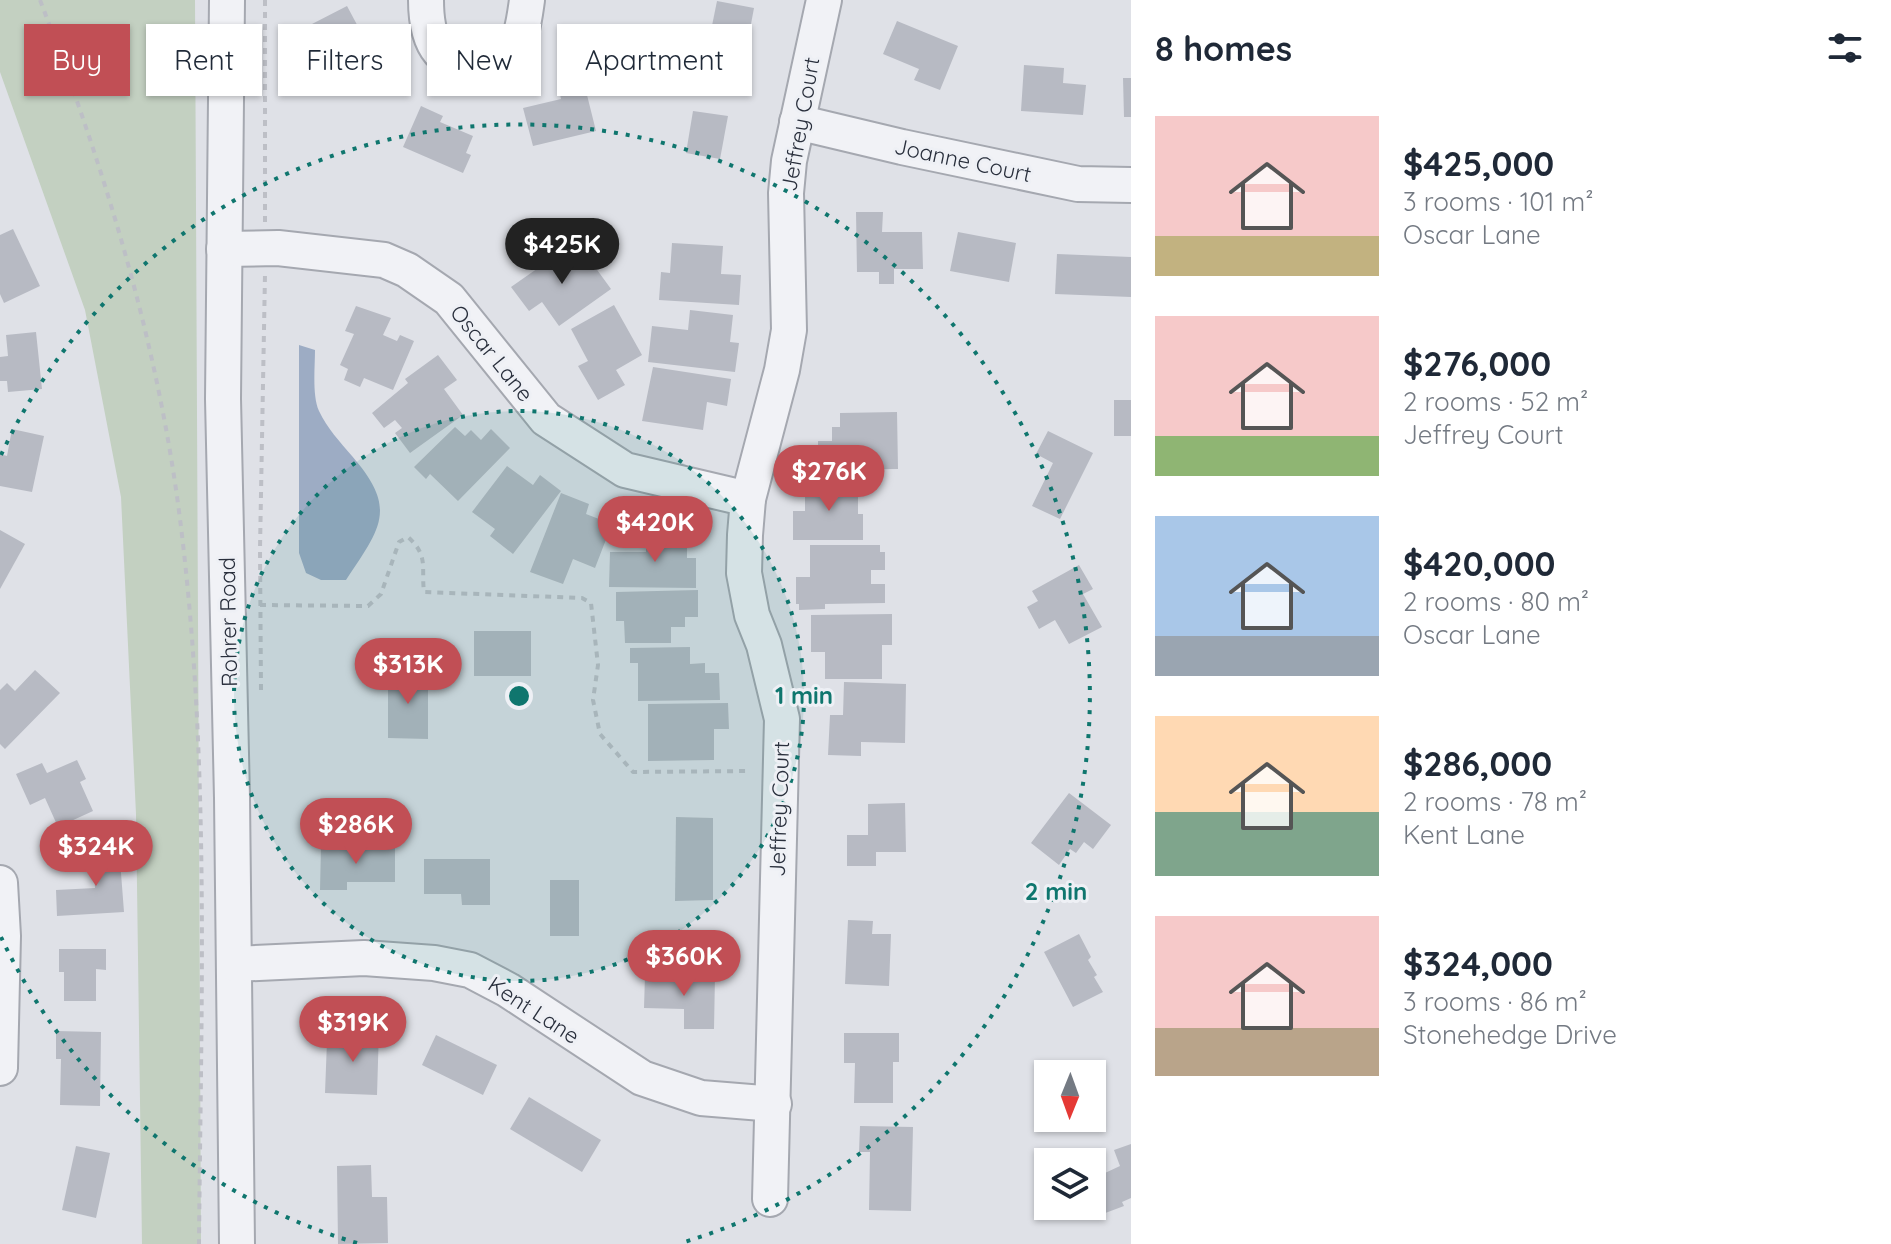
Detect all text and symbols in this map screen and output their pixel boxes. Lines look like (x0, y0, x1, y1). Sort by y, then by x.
chip: Buy (24, 24, 130, 96)
chip: Rent (146, 24, 262, 96)
chip: Filters (278, 24, 411, 96)
chip: New (427, 24, 541, 96)
chip: Apartment (557, 24, 752, 96)
icon: filters (1823, 26, 1867, 70)
text: 8 homes (1155, 27, 1292, 70)
street label: Jeffrey Court (774, 55, 826, 193)
street label: Joanne Court (892, 132, 1034, 188)
text: $425,000 (1403, 142, 1554, 185)
icon: home (1219, 148, 1315, 244)
text: 3 rooms · 101 m² (1403, 185, 1594, 218)
pin: $425K (506, 218, 618, 286)
text: Oscar Lane (1403, 218, 1541, 251)
text: $425K (523, 227, 601, 260)
street label: Oscar Lane (444, 299, 540, 407)
text: $276,000 (1403, 342, 1551, 385)
icon: home (1219, 348, 1315, 444)
text: 2 rooms · 52 m² (1403, 385, 1588, 418)
text: Jeffrey Court (1403, 418, 1563, 451)
pin: $276K (773, 445, 885, 513)
text: $276K (791, 454, 867, 487)
pin: $420K (599, 496, 711, 564)
text: $420K (616, 505, 694, 538)
text: $420,000 (1403, 542, 1556, 585)
icon: home (1219, 548, 1315, 644)
street label: Rohrer Road (213, 557, 243, 687)
text: 2 rooms · 80 m² (1403, 585, 1589, 618)
text: Oscar Lane (1403, 618, 1541, 651)
pin: $313K (352, 638, 464, 706)
text: $313K (373, 647, 443, 680)
text: 1 min (775, 680, 833, 710)
centre of rings (505, 682, 533, 710)
street label: Jeffrey Court (763, 741, 795, 877)
text: $286,000 (1403, 742, 1552, 785)
icon: home (1219, 748, 1315, 844)
text: 2 rooms · 78 m² (1403, 785, 1587, 818)
pin: $286K (300, 798, 412, 866)
text: $286K (318, 807, 394, 840)
text: Kent Lane (1403, 818, 1525, 851)
pin: $324K (40, 820, 152, 888)
text: $324K (58, 829, 134, 862)
text: 2 min (1025, 876, 1087, 906)
pin: $360K (628, 930, 740, 998)
text: $360K (646, 939, 722, 972)
text: $324,000 (1403, 942, 1553, 985)
icon: home (1219, 948, 1315, 1044)
street label: Kent Lane (483, 970, 585, 1050)
text: 3 rooms · 86 m² (1403, 985, 1587, 1018)
pin: $319K (297, 996, 409, 1064)
text: $319K (317, 1005, 389, 1038)
text: Stonehedge Drive (1403, 1018, 1617, 1051)
north arrow (1034, 1060, 1106, 1132)
map controls (1034, 1060, 1106, 1220)
button: layers (1034, 1148, 1106, 1220)

